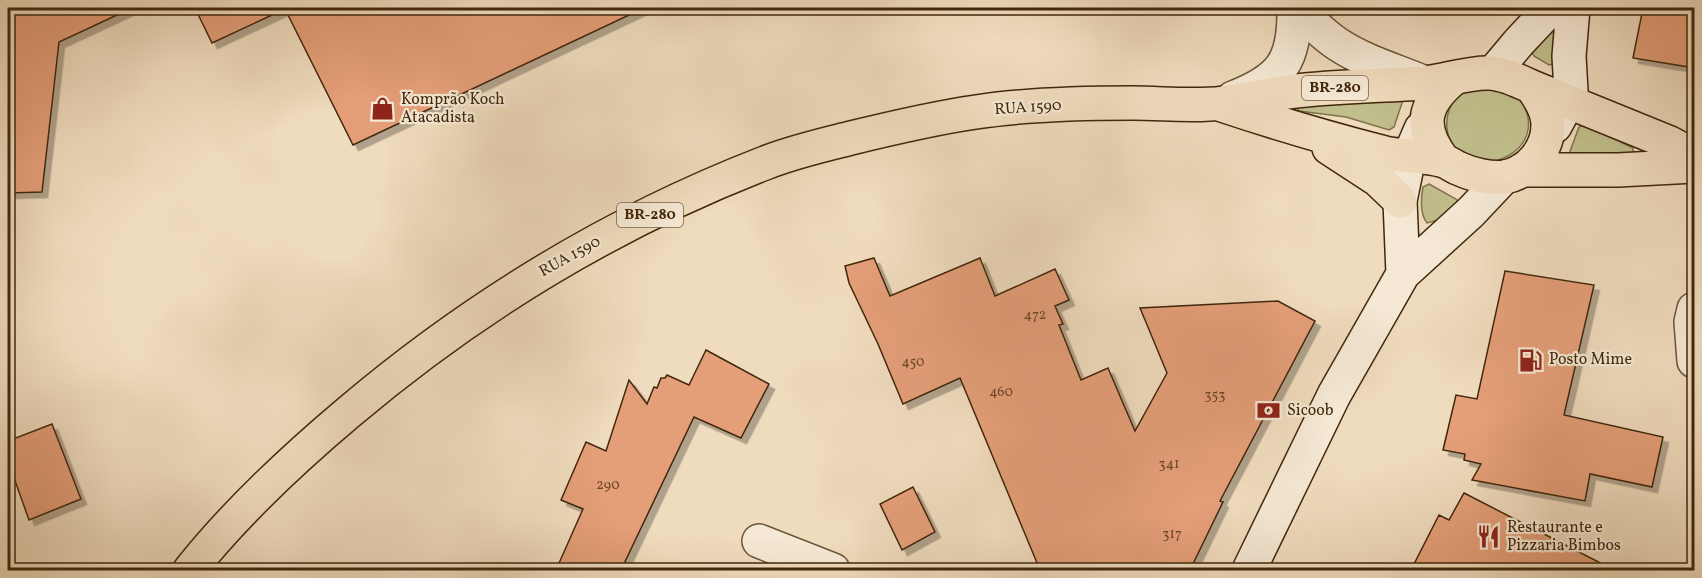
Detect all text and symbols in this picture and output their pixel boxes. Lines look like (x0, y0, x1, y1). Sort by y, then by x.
road number: BR-280 (1302, 76, 1368, 100)
place label: Komprão Koch Atacadista (401, 89, 504, 129)
street label: RUA 1590 (994, 95, 1062, 121)
shop icon: Komprão Koch Atacadista (370, 96, 396, 122)
road number: BR-280 (617, 203, 683, 227)
street label: RUA 1590 (535, 231, 605, 283)
house number: 472 (1024, 306, 1046, 325)
fuel station icon: Posto Mime (1518, 347, 1544, 373)
place label: Posto Mime (1549, 349, 1632, 371)
house number: 450 (902, 353, 924, 372)
house number: 460 (989, 383, 1013, 402)
house number: 353 (1204, 386, 1226, 405)
bank icon: Sicoob (1256, 398, 1282, 424)
place label: Sicoob (1287, 400, 1334, 422)
house number: 341 (1159, 455, 1179, 474)
house number: 290 (596, 476, 620, 495)
place label: Restaurante e Pizzaria Bimbos (1507, 517, 1621, 557)
restaurant icon: Restaurante e Pizzaria Bimbos (1476, 524, 1502, 550)
house number: 317 (1162, 525, 1182, 544)

